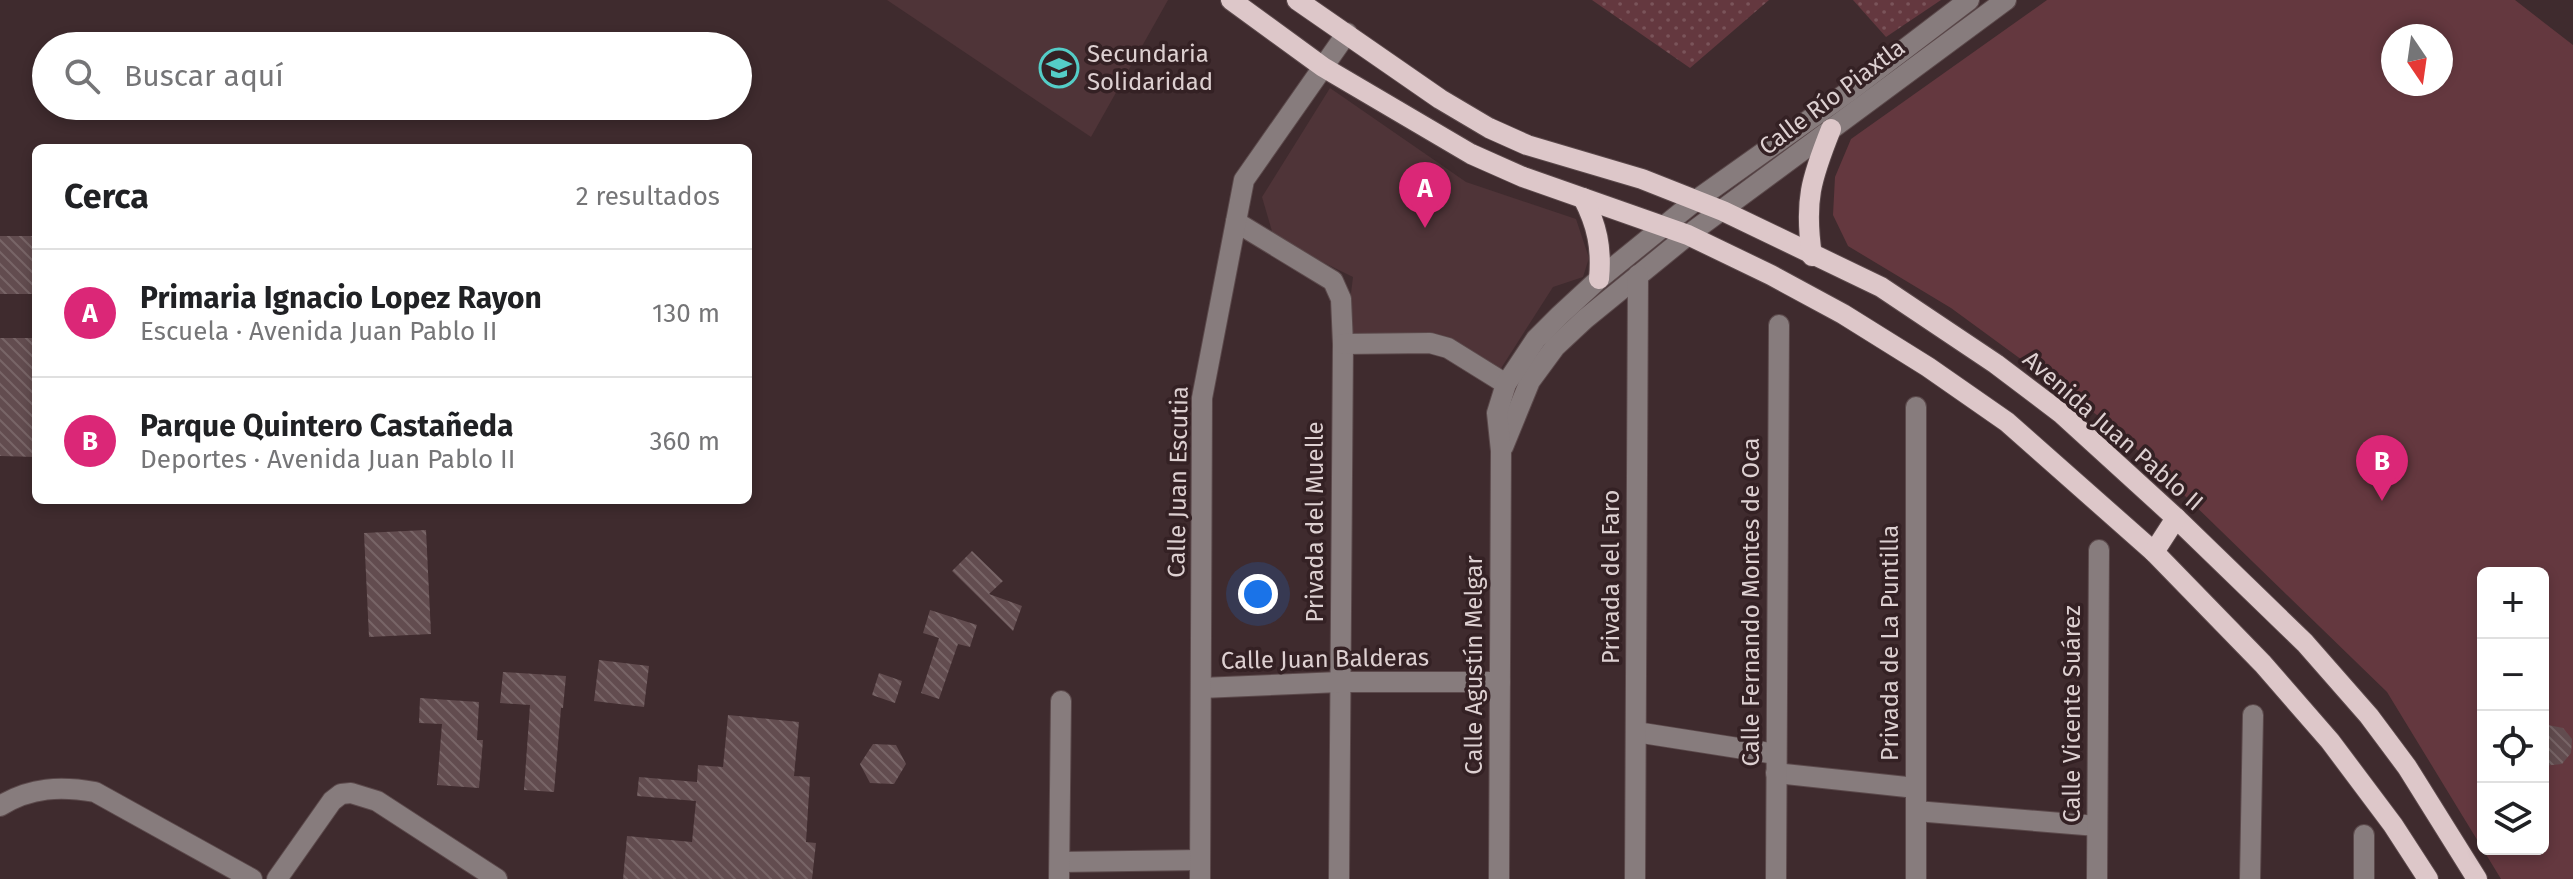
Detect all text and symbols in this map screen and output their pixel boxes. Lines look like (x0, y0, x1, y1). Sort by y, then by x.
north arrow (2381, 24, 2453, 96)
search box (32, 32, 752, 120)
street label: Calle Río Piaxtla (1754, 33, 1910, 161)
place label: Secundaria Solidaridad (1087, 40, 1213, 96)
school or university icon: Secundaria Solidaridad (1038, 47, 1080, 89)
icon: search (60, 54, 104, 98)
text: Buscar aquí (124, 58, 284, 94)
pin: A (1399, 162, 1451, 228)
text: Cerca (64, 176, 149, 217)
text: 2 resultados (576, 181, 720, 212)
text: Primaria Ignacio Lopez Rayon (140, 280, 542, 316)
text: A (82, 298, 98, 329)
text: 130 m (652, 298, 720, 329)
text: Escuela · Avenida Juan Pablo II (140, 316, 497, 347)
street label: Avenida Juan Pablo II (2017, 345, 2209, 517)
street label: Calle Juan Escutia (1162, 386, 1194, 578)
text: Parque Quintero Castañeda (140, 408, 513, 444)
street label: Privada del Muelle (1301, 421, 1329, 623)
text: B (82, 426, 98, 457)
text: 360 m (649, 426, 720, 457)
pin: B (2356, 435, 2408, 501)
street label: Calle Fernando Montes de Oca (1737, 438, 1765, 767)
text: Deportes · Avenida Juan Pablo II (140, 444, 515, 475)
street label: Privada del Faro (1597, 490, 1625, 664)
street label: Privada de La Puntilla (1876, 525, 1904, 761)
street label: Calle Agustín Melgar (1460, 554, 1488, 775)
map controls (2477, 567, 2549, 855)
button: + (2477, 567, 2549, 639)
your location (1238, 574, 1278, 614)
street label: Calle Vicente Suárez (2058, 605, 2086, 823)
button: − (2477, 639, 2549, 711)
street label: Calle Juan Balderas (1221, 643, 1429, 675)
button: locate (2477, 711, 2549, 783)
button: layers (2477, 783, 2549, 855)

